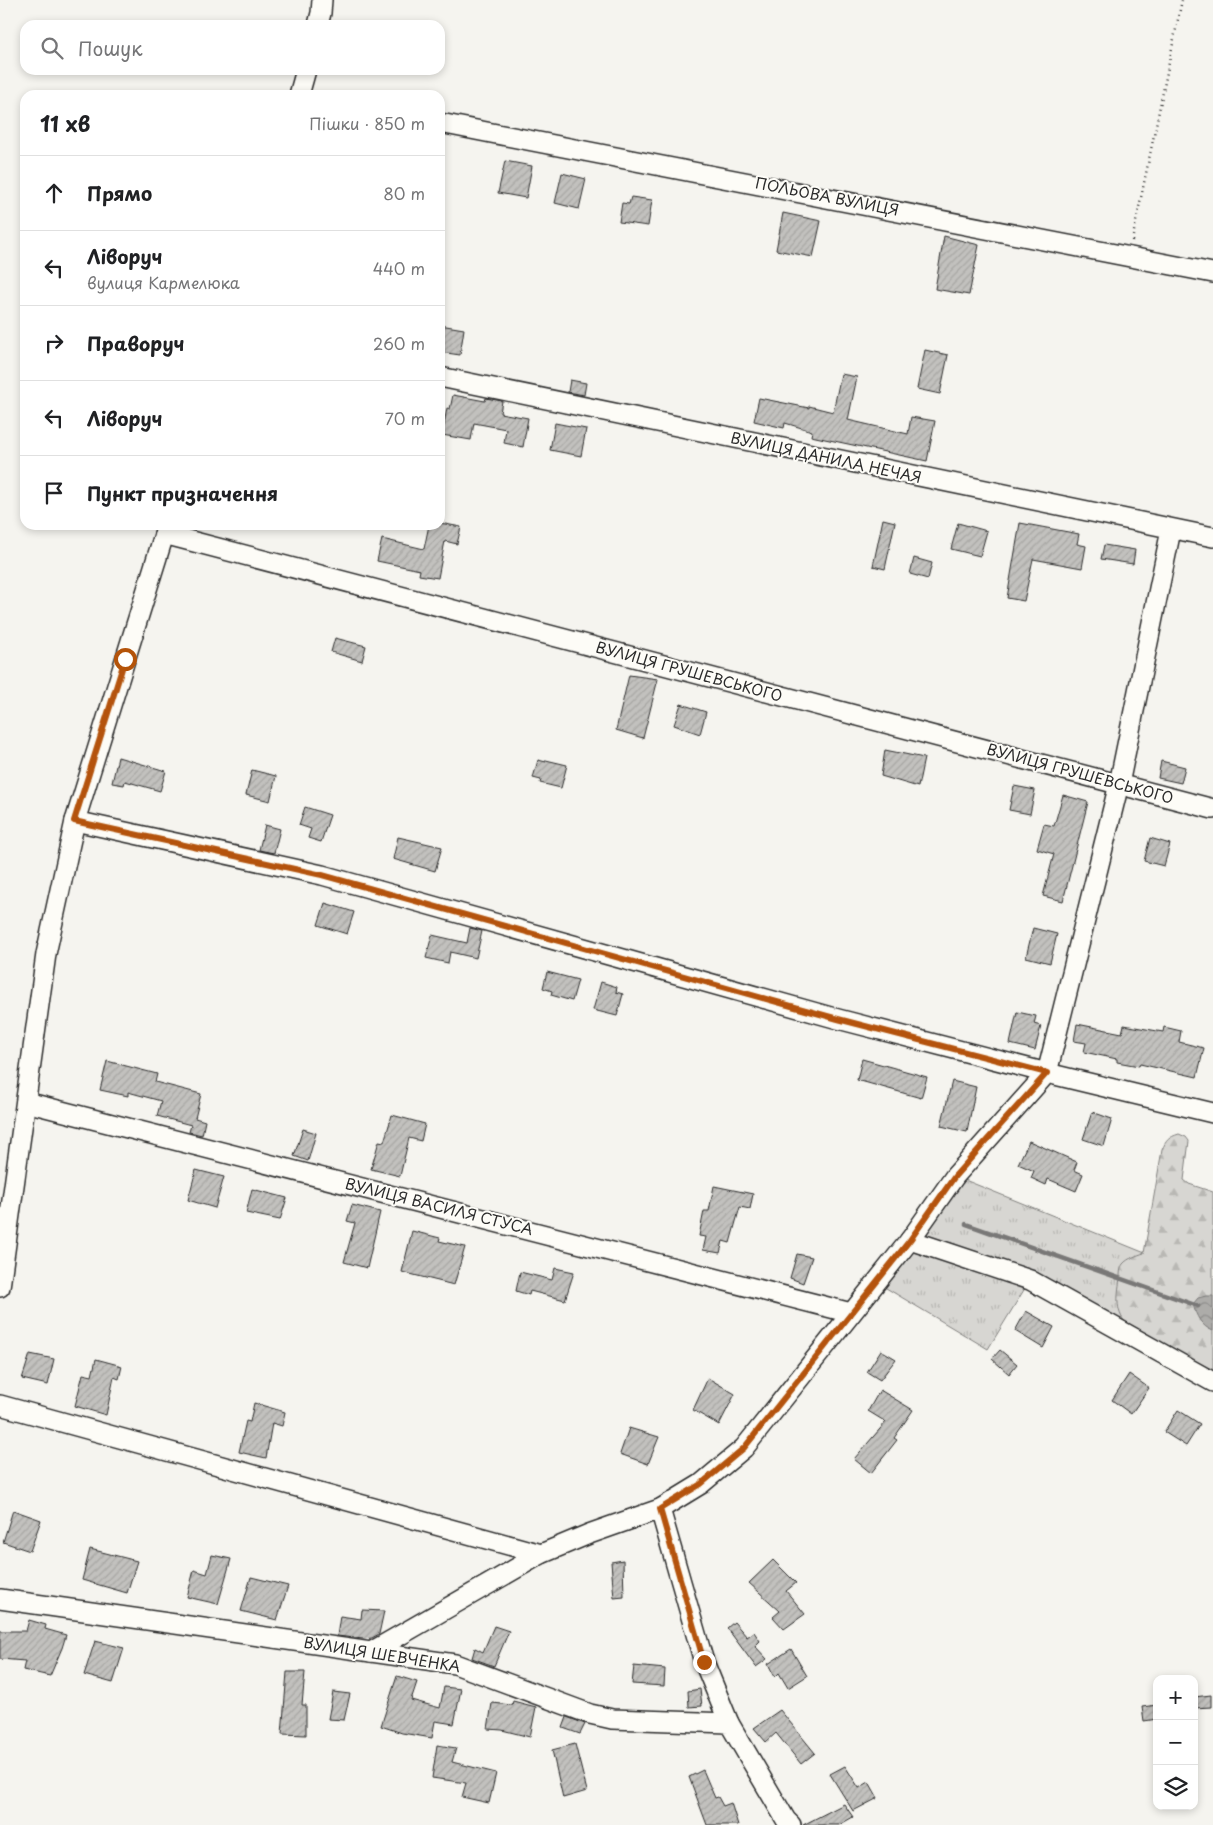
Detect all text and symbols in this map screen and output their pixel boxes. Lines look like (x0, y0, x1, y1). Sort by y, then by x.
search box (20, 20, 445, 75)
icon: search (38, 34, 66, 62)
text: Пошук (78, 34, 143, 62)
text: 11 хв (40, 107, 90, 139)
text: Пішки · 850 m (309, 111, 425, 135)
street label: ПОЛЬОВА ВУЛИЦЯ (754, 170, 901, 221)
icon: ahead (40, 179, 68, 207)
text: Прямо (87, 179, 152, 207)
text: 80 m (383, 181, 425, 205)
text: Ліворуч (87, 242, 163, 270)
icon: left (40, 254, 68, 282)
text: 440 m (373, 256, 425, 280)
text: вулиця Кармелюка (87, 270, 240, 294)
icon: right (40, 329, 68, 357)
text: Праворуч (87, 329, 184, 357)
text: 260 m (373, 331, 425, 355)
icon: left (40, 404, 68, 432)
text: Ліворуч (87, 404, 163, 432)
text: 70 m (385, 406, 425, 430)
street label: ВУЛИЦЯ ДАНИЛА НЕЧАЯ (729, 425, 924, 488)
icon: arrive (40, 479, 68, 507)
text: Пункт призначення (87, 479, 278, 507)
street label: ВУЛИЦЯ ГРУШЕВСЬКОГО (594, 635, 785, 707)
route start (114, 648, 137, 671)
street label: ВУЛИЦЯ ГРУШЕВСЬКОГО (985, 737, 1176, 809)
street label: ВУЛИЦЯ ВАСИЛЯ СТУСА (343, 1171, 536, 1240)
street label: ВУЛИЦЯ ШЕВЧЕНКА (302, 1630, 462, 1677)
route end (693, 1651, 716, 1674)
map controls (1153, 1675, 1198, 1810)
button: + (1153, 1675, 1198, 1720)
button: − (1153, 1720, 1198, 1765)
button: layers (1153, 1765, 1198, 1810)

